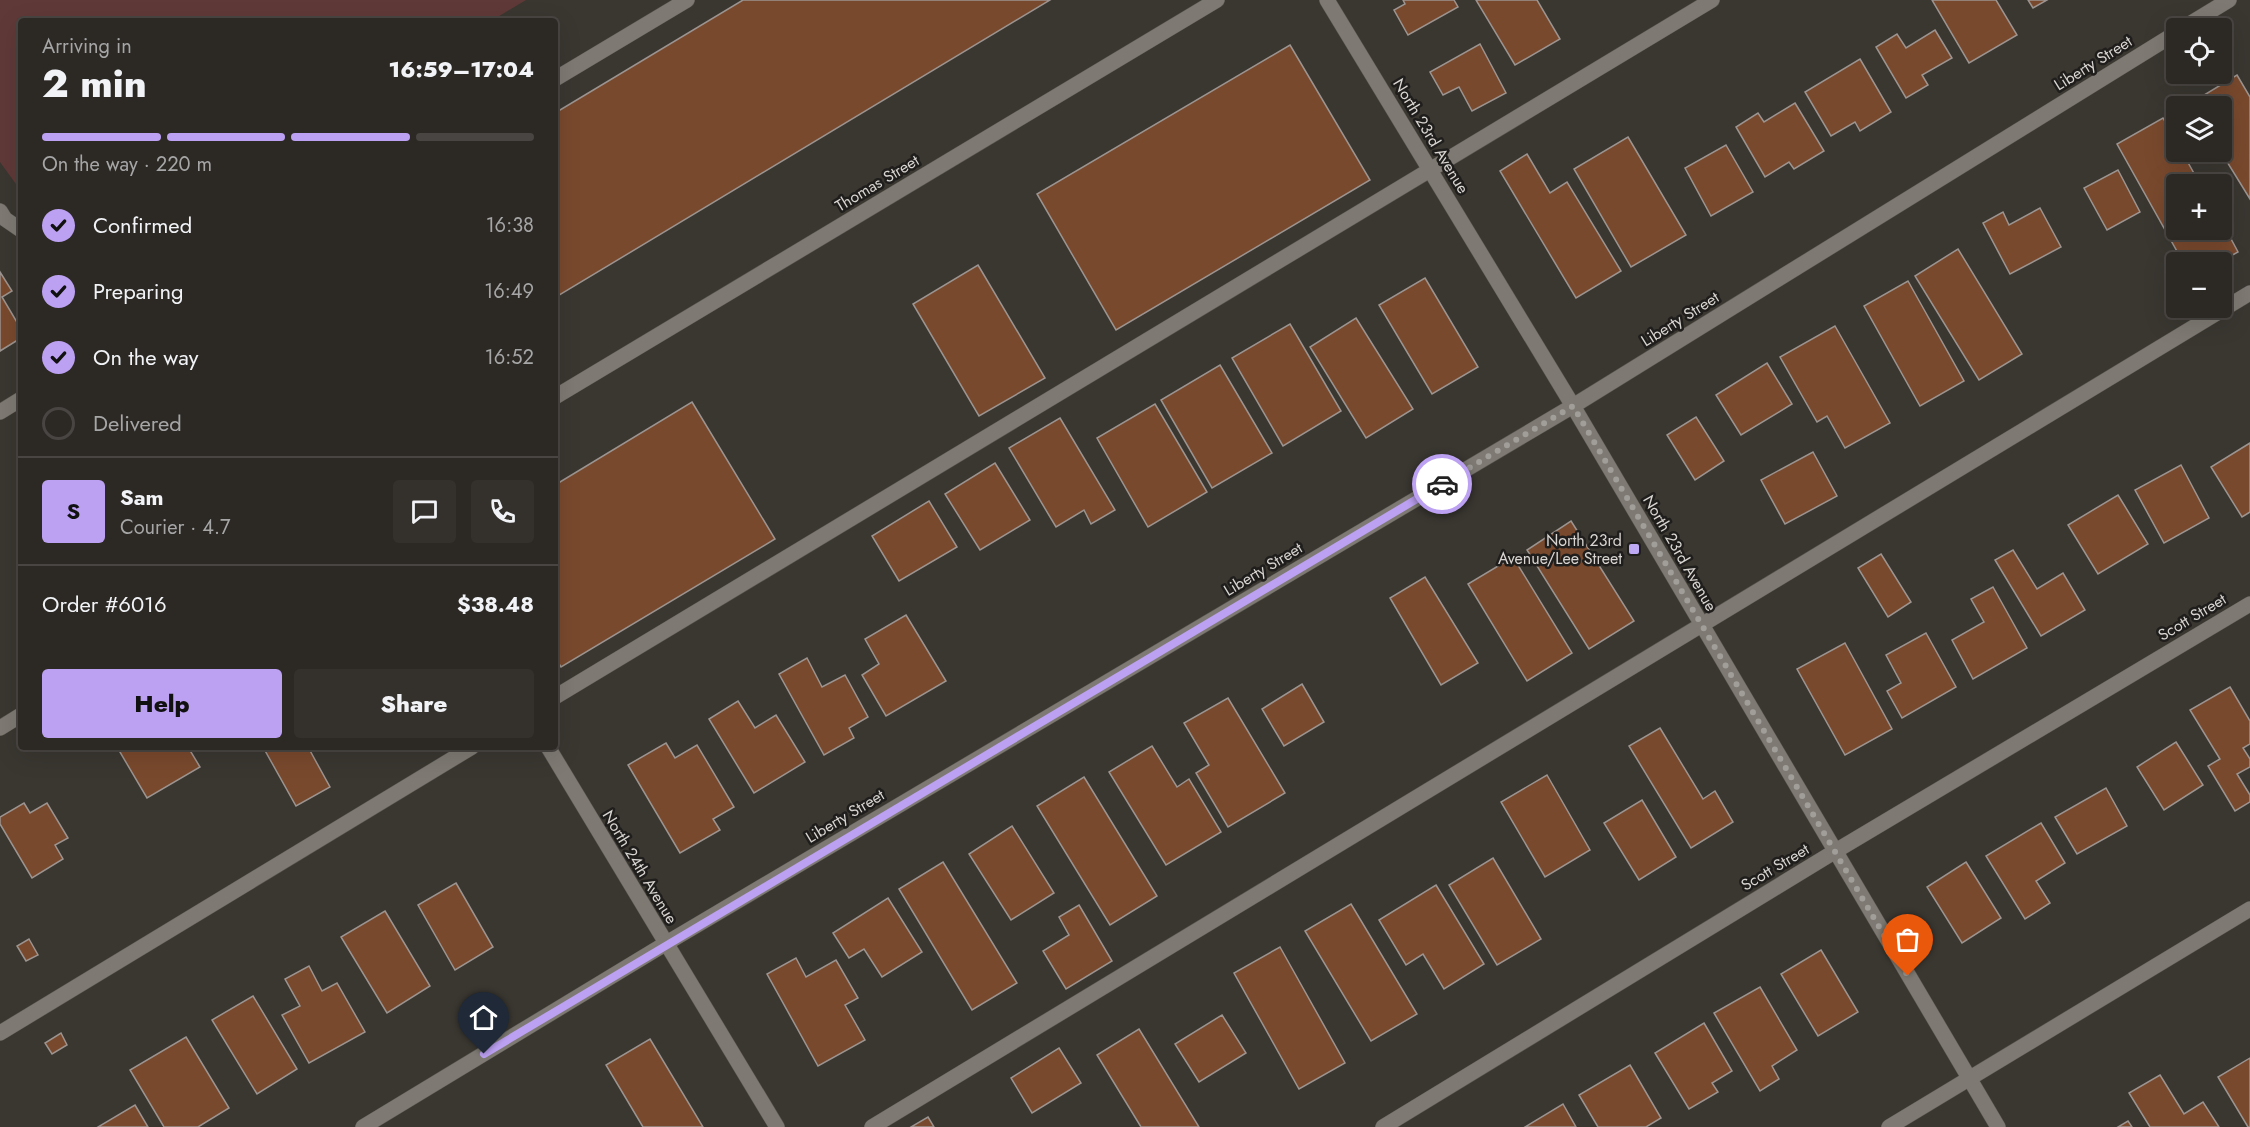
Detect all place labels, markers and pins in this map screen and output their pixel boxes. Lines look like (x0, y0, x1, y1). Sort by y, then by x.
place label: North 23rd Avenue/Lee Street (1498, 529, 1622, 570)
marker: North 23rd Avenue/Lee Street (1627, 542, 1641, 556)
pin (1882, 914, 1933, 976)
pin (458, 992, 509, 1054)

